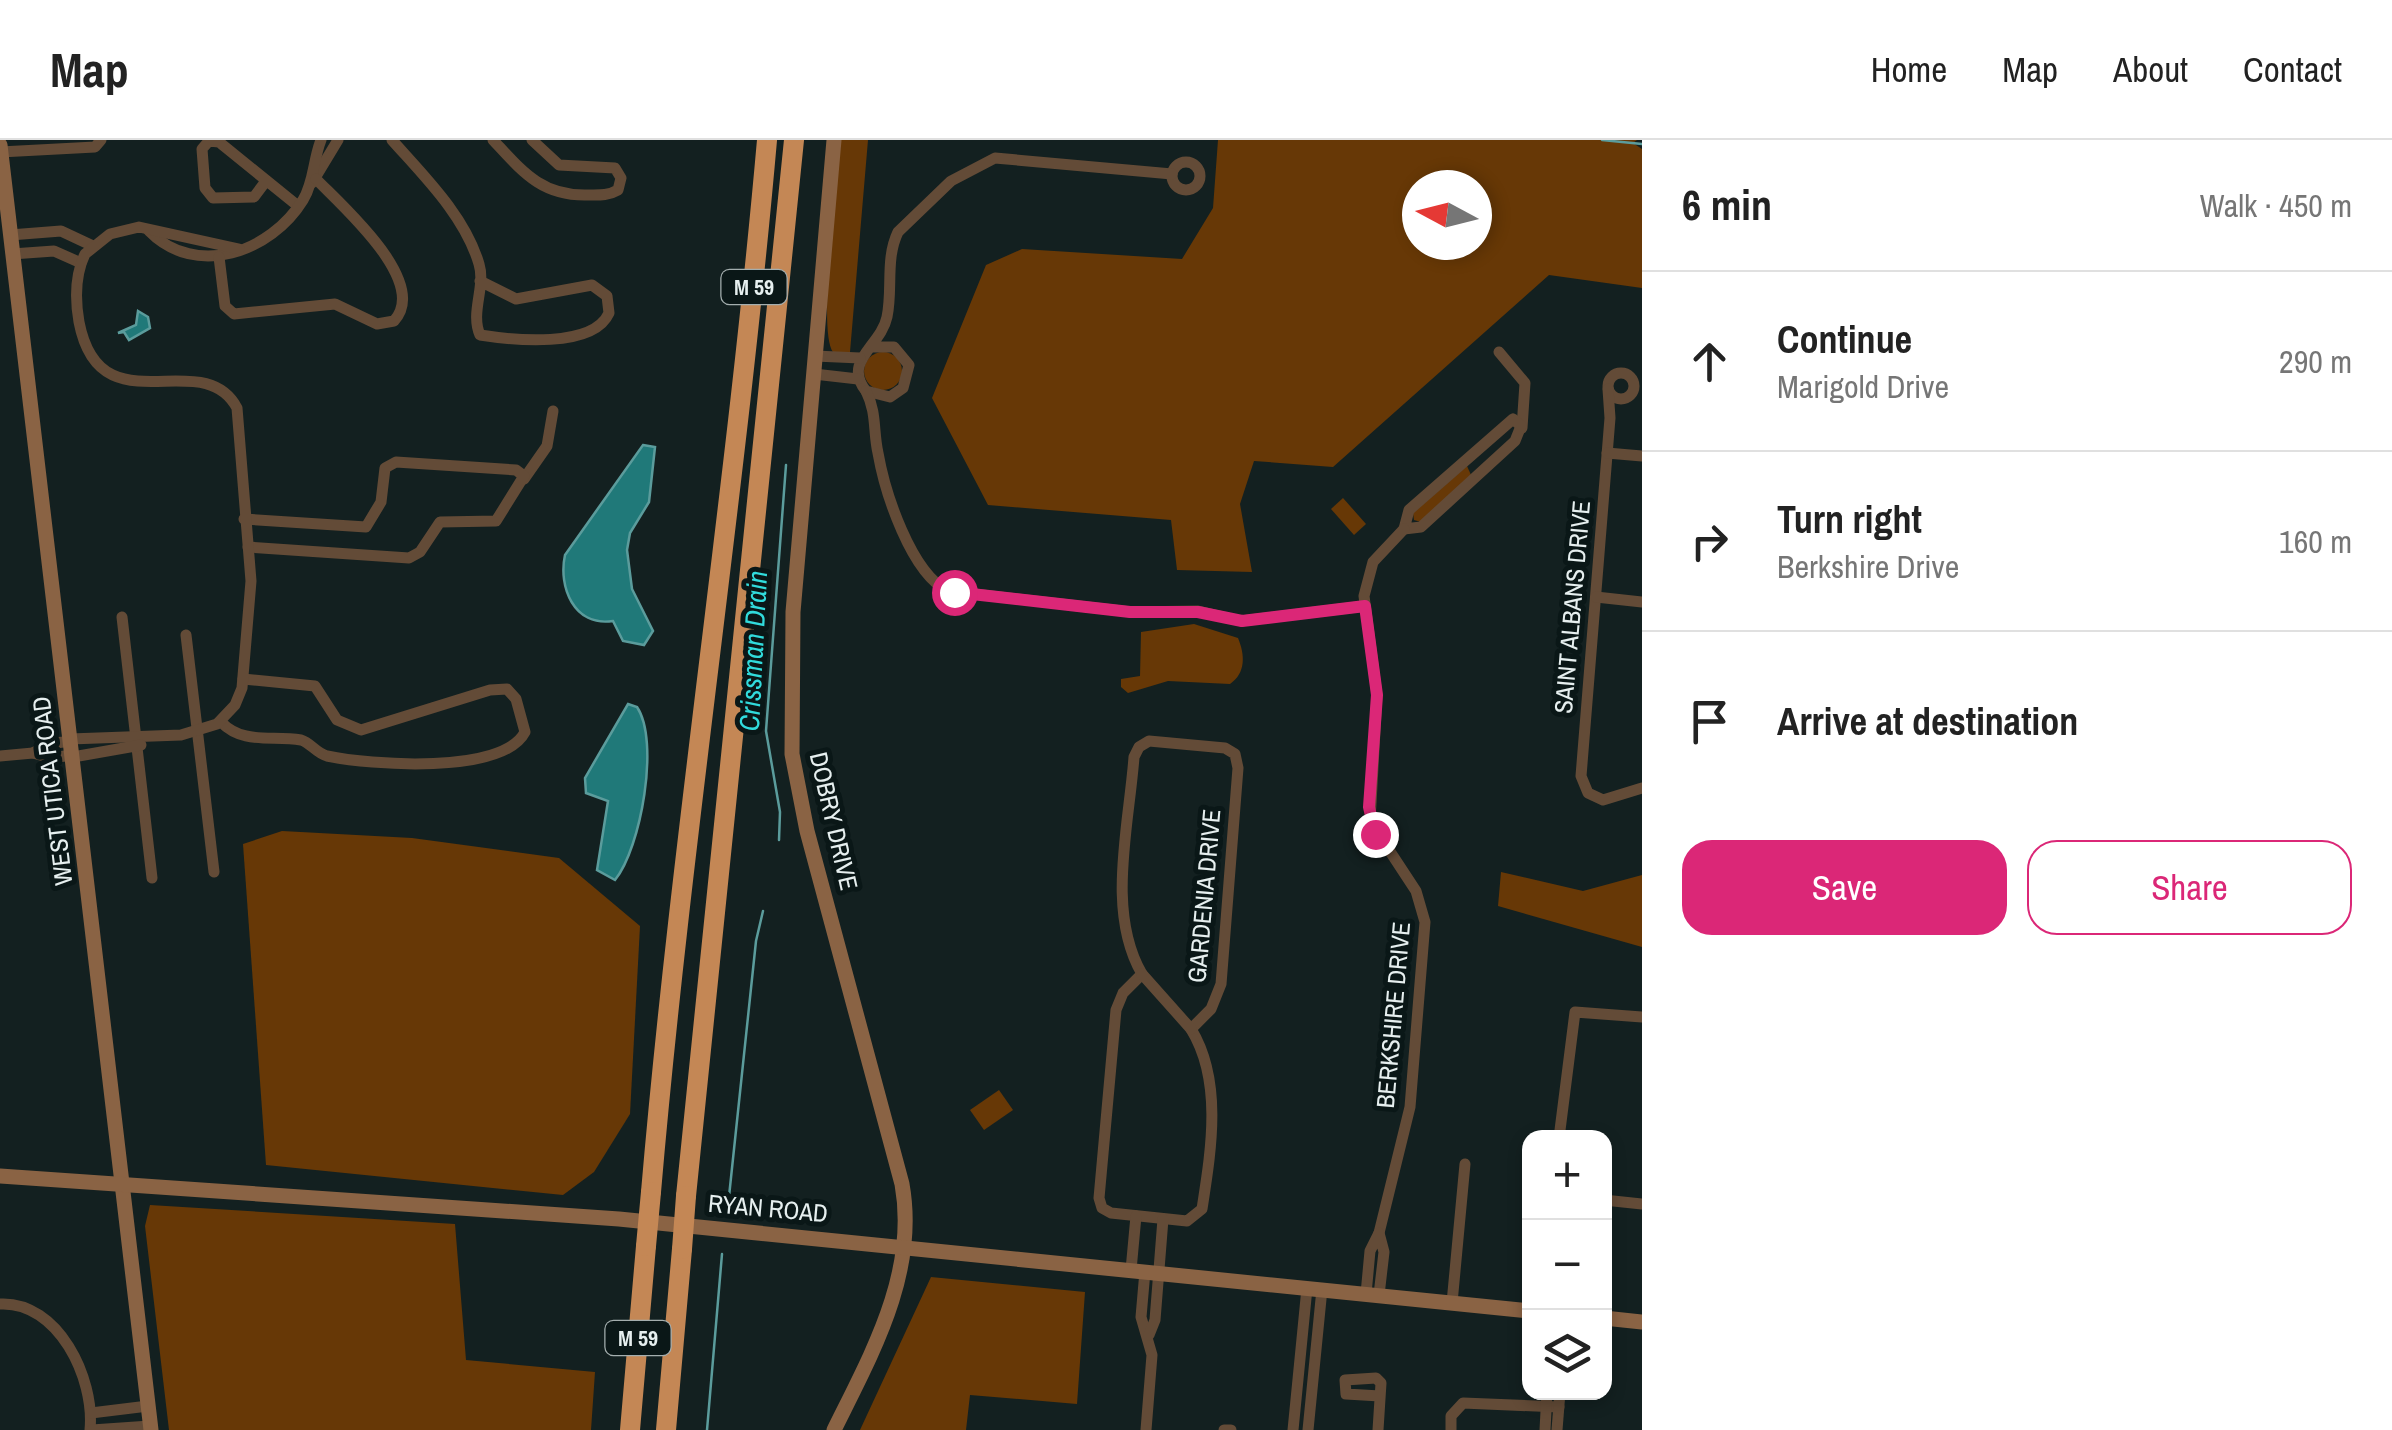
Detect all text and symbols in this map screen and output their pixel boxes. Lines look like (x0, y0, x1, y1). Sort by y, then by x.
text: Map (50, 37, 129, 102)
text: Home (1871, 46, 1947, 93)
text: Map (2002, 46, 2058, 93)
text: About (2113, 46, 2188, 93)
text: Contact (2243, 46, 2342, 93)
north arrow (1402, 170, 1492, 260)
text: 6 min (1682, 177, 1772, 233)
text: Walk · 450 m (2200, 184, 2352, 227)
road number: M 59 (722, 270, 786, 304)
text: Continue (1777, 314, 1912, 365)
icon: ahead (1682, 334, 1737, 389)
text: 290 m (2279, 340, 2352, 383)
text: Marigold Drive (1777, 365, 1949, 408)
text: Turn right (1777, 494, 1922, 545)
street label: SAINT ALBANS DRIVE (1546, 499, 1598, 715)
icon: right (1682, 514, 1737, 569)
text: 160 m (2279, 520, 2352, 563)
text: Berkshire Drive (1777, 545, 1959, 588)
water label: Crissman Drain (730, 570, 776, 732)
route start (932, 570, 978, 616)
icon: arrive (1682, 694, 1737, 749)
street label: WEST UTICA ROAD (24, 695, 80, 887)
text: Arrive at destination (1777, 696, 2078, 747)
street label: DOBRY DRIVE (802, 749, 866, 893)
street label: GARDENIA DRIVE (1179, 808, 1229, 984)
route end (1353, 812, 1399, 858)
button: Save (1682, 840, 2007, 935)
button: Share (2027, 840, 2352, 935)
street label: BERKSHIRE DRIVE (1368, 920, 1418, 1110)
map controls (1522, 1130, 1612, 1400)
button: + (1522, 1130, 1612, 1220)
street label: RYAN ROAD (707, 1186, 829, 1230)
button: − (1522, 1220, 1612, 1310)
button: layers (1522, 1310, 1612, 1400)
road number: M 59 (606, 1321, 670, 1355)

